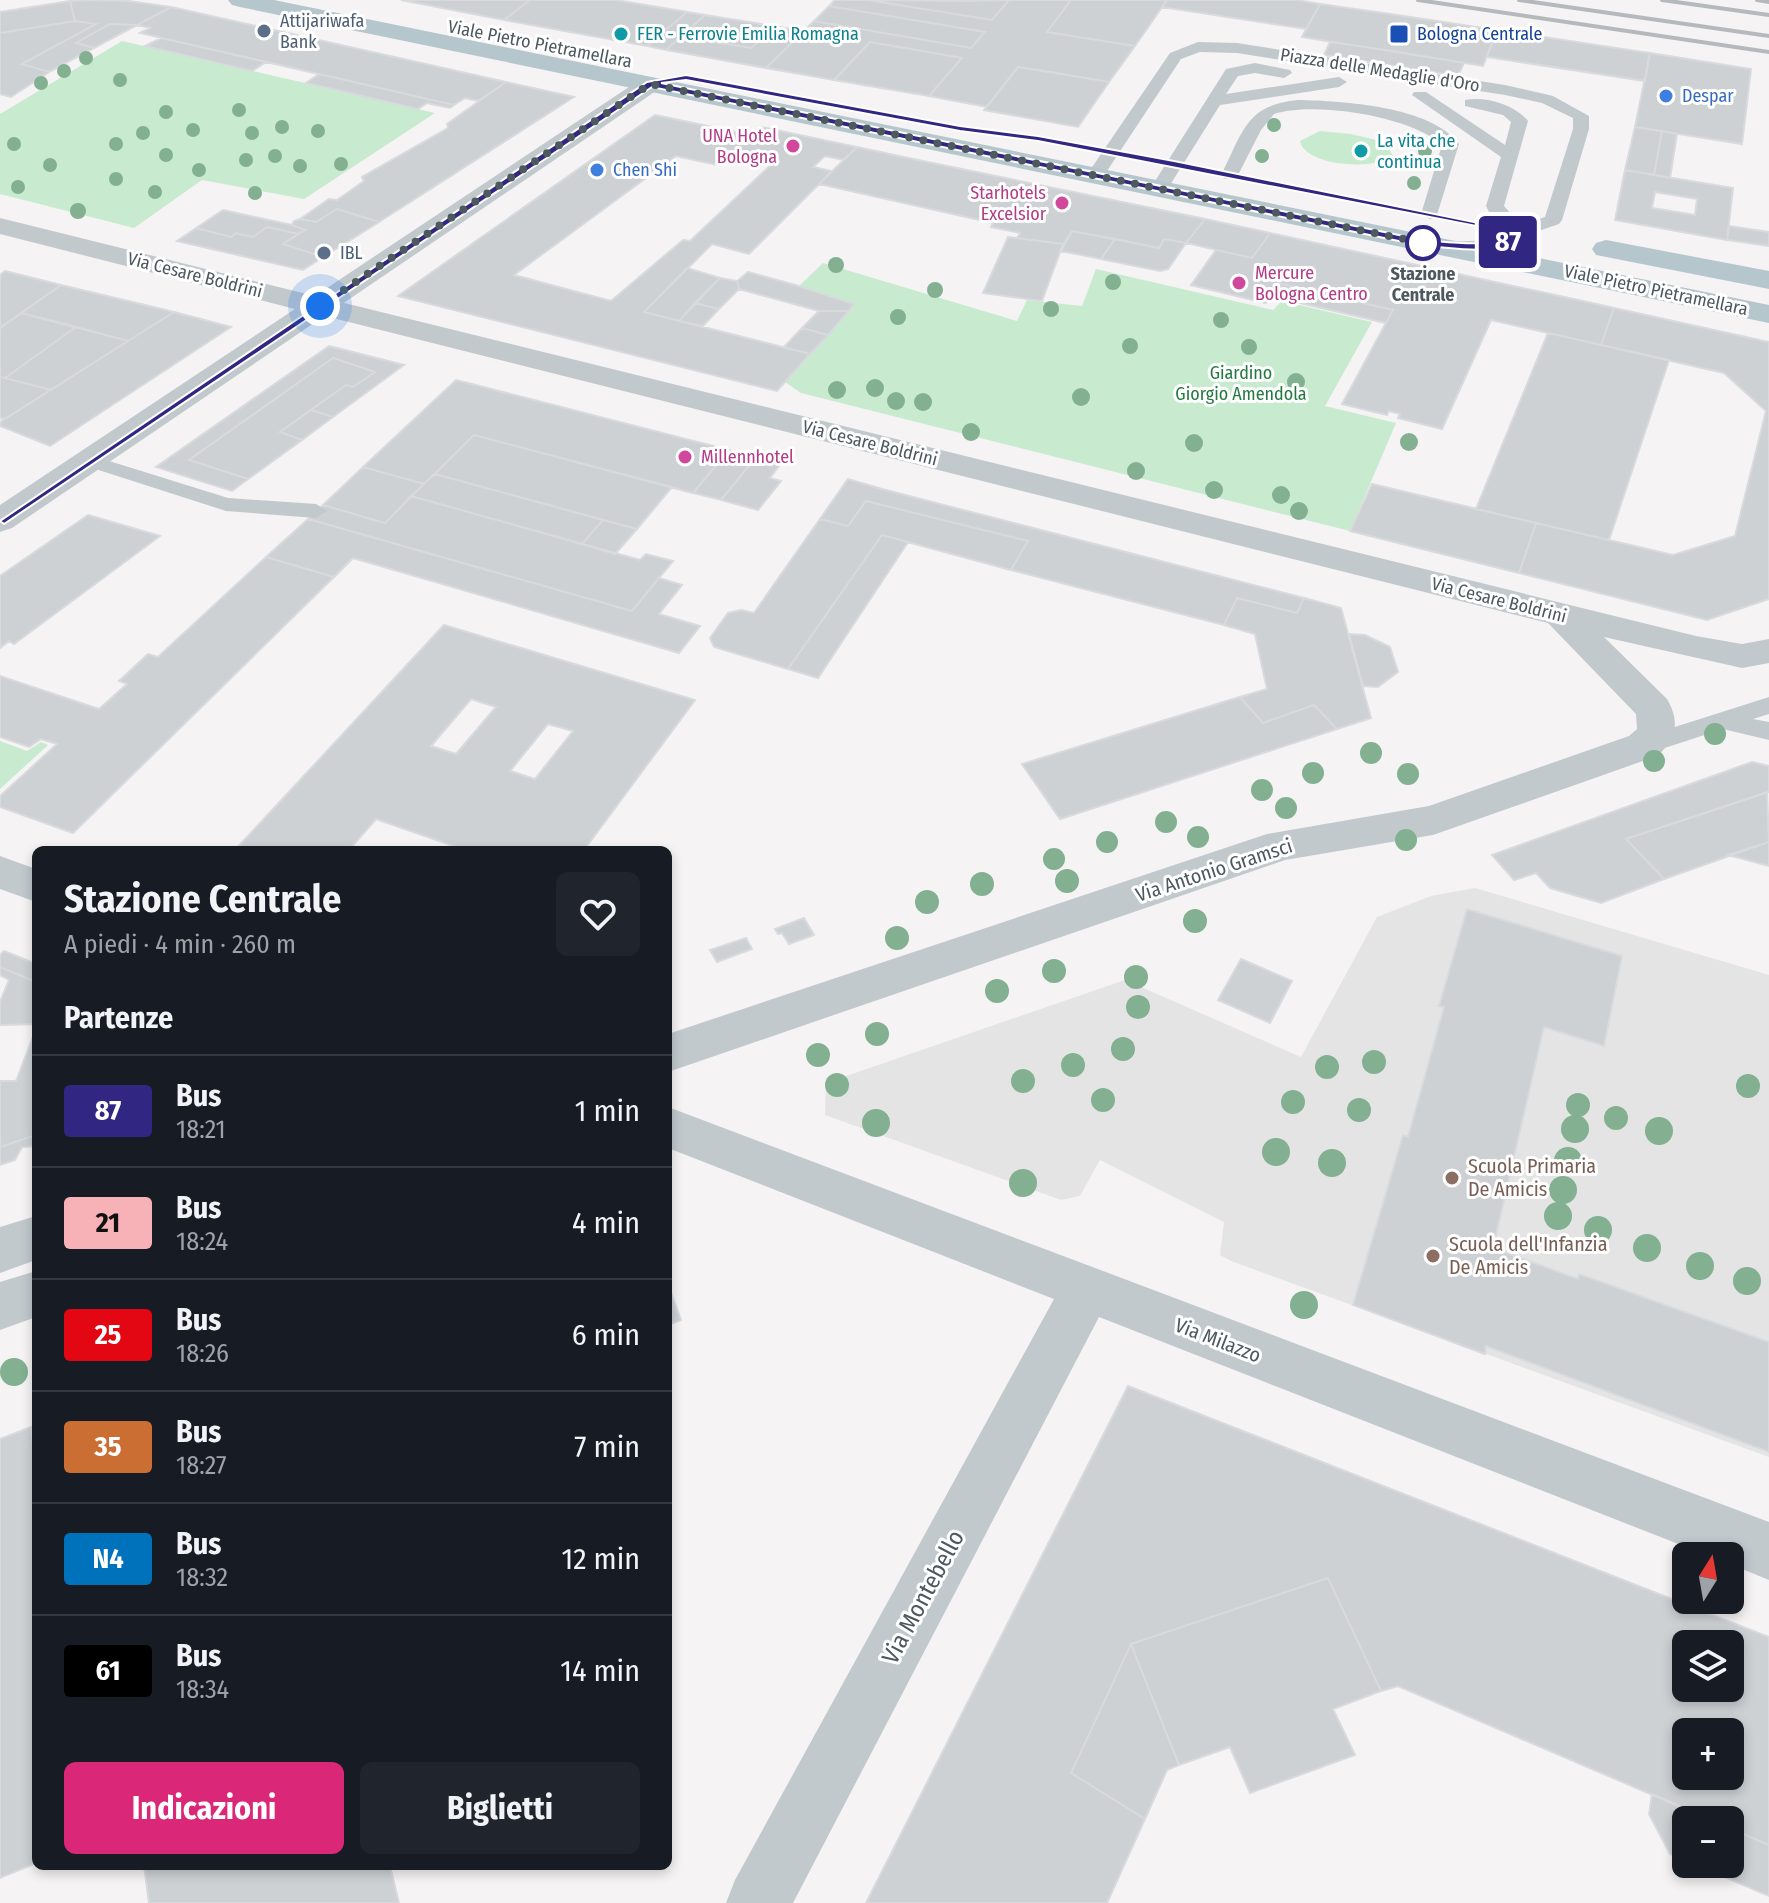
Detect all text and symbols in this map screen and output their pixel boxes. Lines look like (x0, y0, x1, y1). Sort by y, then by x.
place label: Attijariwafa Bank (280, 10, 364, 53)
street label: Viale Pietro Pietramellara (446, 15, 634, 73)
marker: Attijariwafa Bank (255, 22, 273, 40)
place label: FER - Ferrovie Emilia Romagna (637, 23, 859, 45)
marker: Bologna Centrale (1388, 23, 1410, 45)
place label: Bologna Centrale (1417, 23, 1543, 45)
marker: FER - Ferrovie Emilia Romagna (612, 25, 630, 43)
street label: Piazza delle Medaglie d'Oro (1279, 43, 1481, 97)
place label: Despar (1682, 85, 1734, 107)
marker: Despar (1657, 87, 1675, 105)
place label: UNA Hotel Bologna (702, 125, 777, 168)
place label: La vita che continua (1377, 130, 1455, 173)
marker: UNA Hotel Bologna (784, 137, 802, 155)
marker: La vita che continua (1352, 142, 1370, 160)
place label: Chen Shi (613, 159, 677, 181)
marker: Chen Shi (588, 161, 606, 179)
place label: Starhotels Excelsior (970, 182, 1047, 225)
marker: Starhotels Excelsior (1053, 194, 1071, 212)
line badge: 87 (1472, 216, 1544, 268)
text: 87 (1495, 225, 1521, 258)
marker: Stazione Centrale (1406, 226, 1440, 260)
place label: IBL (340, 242, 363, 264)
marker: IBL (315, 244, 333, 262)
street label: Via Cesare Boldrini (125, 248, 265, 302)
street label: Viale Pietro Pietramellara (1562, 260, 1750, 320)
place label: Mercure Bologna Centro (1255, 262, 1368, 305)
place label: Stazione Centrale (1391, 263, 1455, 306)
marker: Mercure Bologna Centro (1230, 274, 1248, 292)
your location (300, 286, 340, 326)
park label: Giardino Giorgio Amendola (1175, 362, 1307, 405)
street label: Via Cesare Boldrini (800, 416, 940, 470)
place label: Millennhotel (701, 446, 794, 468)
marker: Millennhotel (676, 448, 694, 466)
street label: Via Cesare Boldrini (1429, 573, 1569, 627)
street label: Via Antonio Gramsci (1133, 833, 1295, 907)
button: heart (556, 872, 640, 956)
text: Stazione Centrale (64, 876, 341, 922)
text: A piedi · 4 min · 260 m (64, 929, 296, 960)
text: Partenze (64, 1000, 173, 1036)
text: Bus (176, 1078, 221, 1114)
text: 1 min (575, 1093, 640, 1129)
text: 87 (95, 1094, 121, 1127)
text: 18:21 (176, 1114, 226, 1145)
place label: Scuola Primaria De Amicis (1468, 1154, 1596, 1201)
marker: Scuola Primaria De Amicis (1443, 1169, 1461, 1187)
text: Bus (176, 1190, 221, 1226)
text: 4 min (572, 1205, 640, 1241)
text: 21 (96, 1206, 120, 1239)
text: 18:24 (176, 1226, 228, 1257)
place label: Scuola dell'Infanzia De Amicis (1449, 1232, 1607, 1279)
marker: Scuola dell'Infanzia De Amicis (1424, 1247, 1442, 1265)
text: Bus (176, 1302, 221, 1338)
street label: Via Milazzo (1172, 1313, 1264, 1367)
text: 6 min (572, 1317, 640, 1353)
text: 25 (95, 1318, 121, 1351)
text: 18:26 (176, 1338, 229, 1369)
text: Bus (176, 1414, 221, 1450)
text: 7 min (574, 1429, 640, 1465)
text: 35 (95, 1430, 122, 1463)
text: 18:27 (176, 1450, 226, 1481)
street label: Via Montebello (876, 1525, 970, 1669)
text: Bus (176, 1526, 221, 1562)
text: 12 min (562, 1541, 640, 1577)
text: N4 (92, 1542, 124, 1575)
north arrow (1672, 1542, 1744, 1614)
map controls (1672, 1542, 1744, 1878)
text: 18:32 (176, 1562, 228, 1593)
button: layers (1672, 1630, 1744, 1702)
text: Bus (176, 1638, 221, 1674)
text: 14 min (560, 1653, 640, 1689)
text: 61 (95, 1654, 121, 1687)
text: 18:34 (176, 1674, 229, 1705)
button: + (1672, 1718, 1744, 1790)
button: Indicazioni (64, 1762, 344, 1854)
button: Biglietti (360, 1762, 640, 1854)
button: − (1672, 1806, 1744, 1878)

